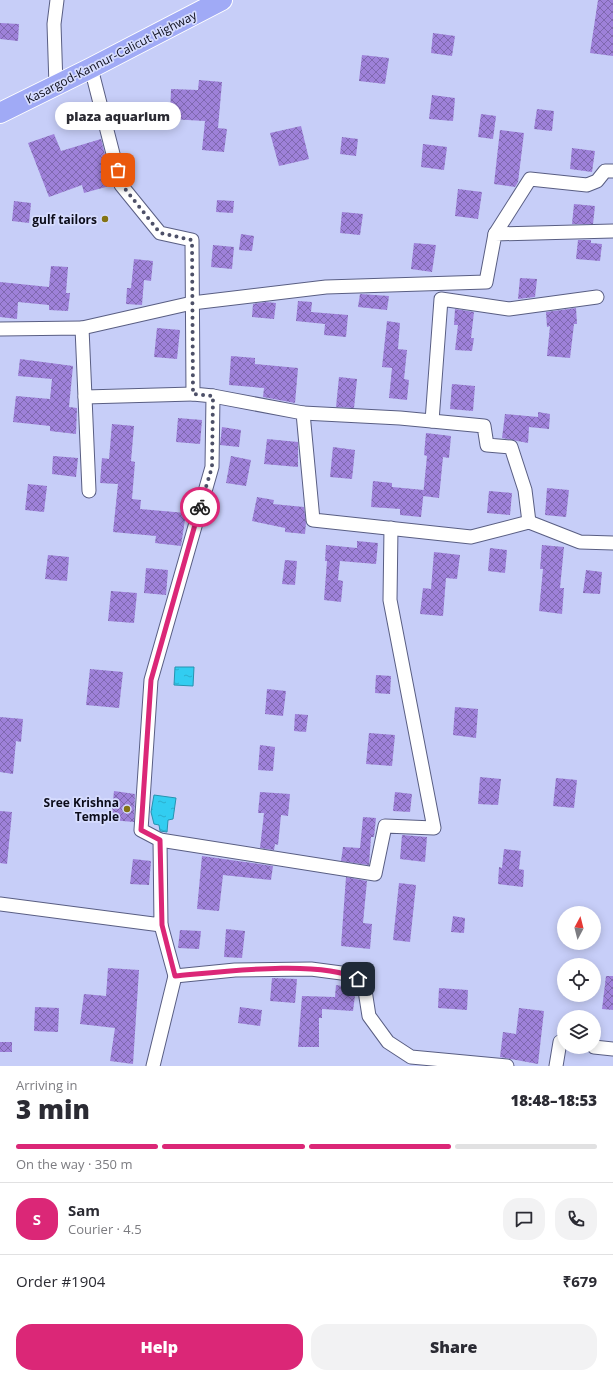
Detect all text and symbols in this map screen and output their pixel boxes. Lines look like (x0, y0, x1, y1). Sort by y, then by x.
street label: Kasargod-Kannur-Calicut Highway (23, 6, 200, 108)
callout: plaza aquarium (55, 102, 181, 130)
text: plaza aquarium (66, 107, 170, 125)
pin (101, 153, 135, 187)
icon: bag (107, 159, 129, 181)
place label: gulf tailors (32, 211, 97, 228)
marker: gulf tailors (100, 214, 110, 224)
courier (180, 487, 220, 527)
icon: bike (189, 496, 211, 518)
place label: Sree Krishna Temple (44, 794, 119, 825)
marker: Sree Krishna Temple (122, 804, 132, 814)
north arrow (557, 906, 601, 950)
map controls (557, 906, 601, 1054)
button: locate (557, 958, 601, 1002)
pin (341, 962, 375, 996)
icon: home (347, 968, 369, 990)
button: layers (557, 1010, 601, 1054)
text: Arriving in (16, 1076, 78, 1094)
text: 18:48–18:53 (511, 1090, 597, 1110)
text: 3 min (16, 1091, 90, 1127)
text: On the way · 350 m (16, 1155, 132, 1173)
button: chat (503, 1198, 545, 1240)
button: phone (555, 1198, 597, 1240)
text: Sam (68, 1200, 100, 1220)
text: S (33, 1209, 41, 1229)
text: Courier · 4.5 (68, 1220, 142, 1238)
text: Order #1904 (16, 1271, 105, 1291)
text: ₹679 (563, 1271, 597, 1291)
button: Help (16, 1324, 303, 1370)
button: Share (311, 1324, 597, 1370)

